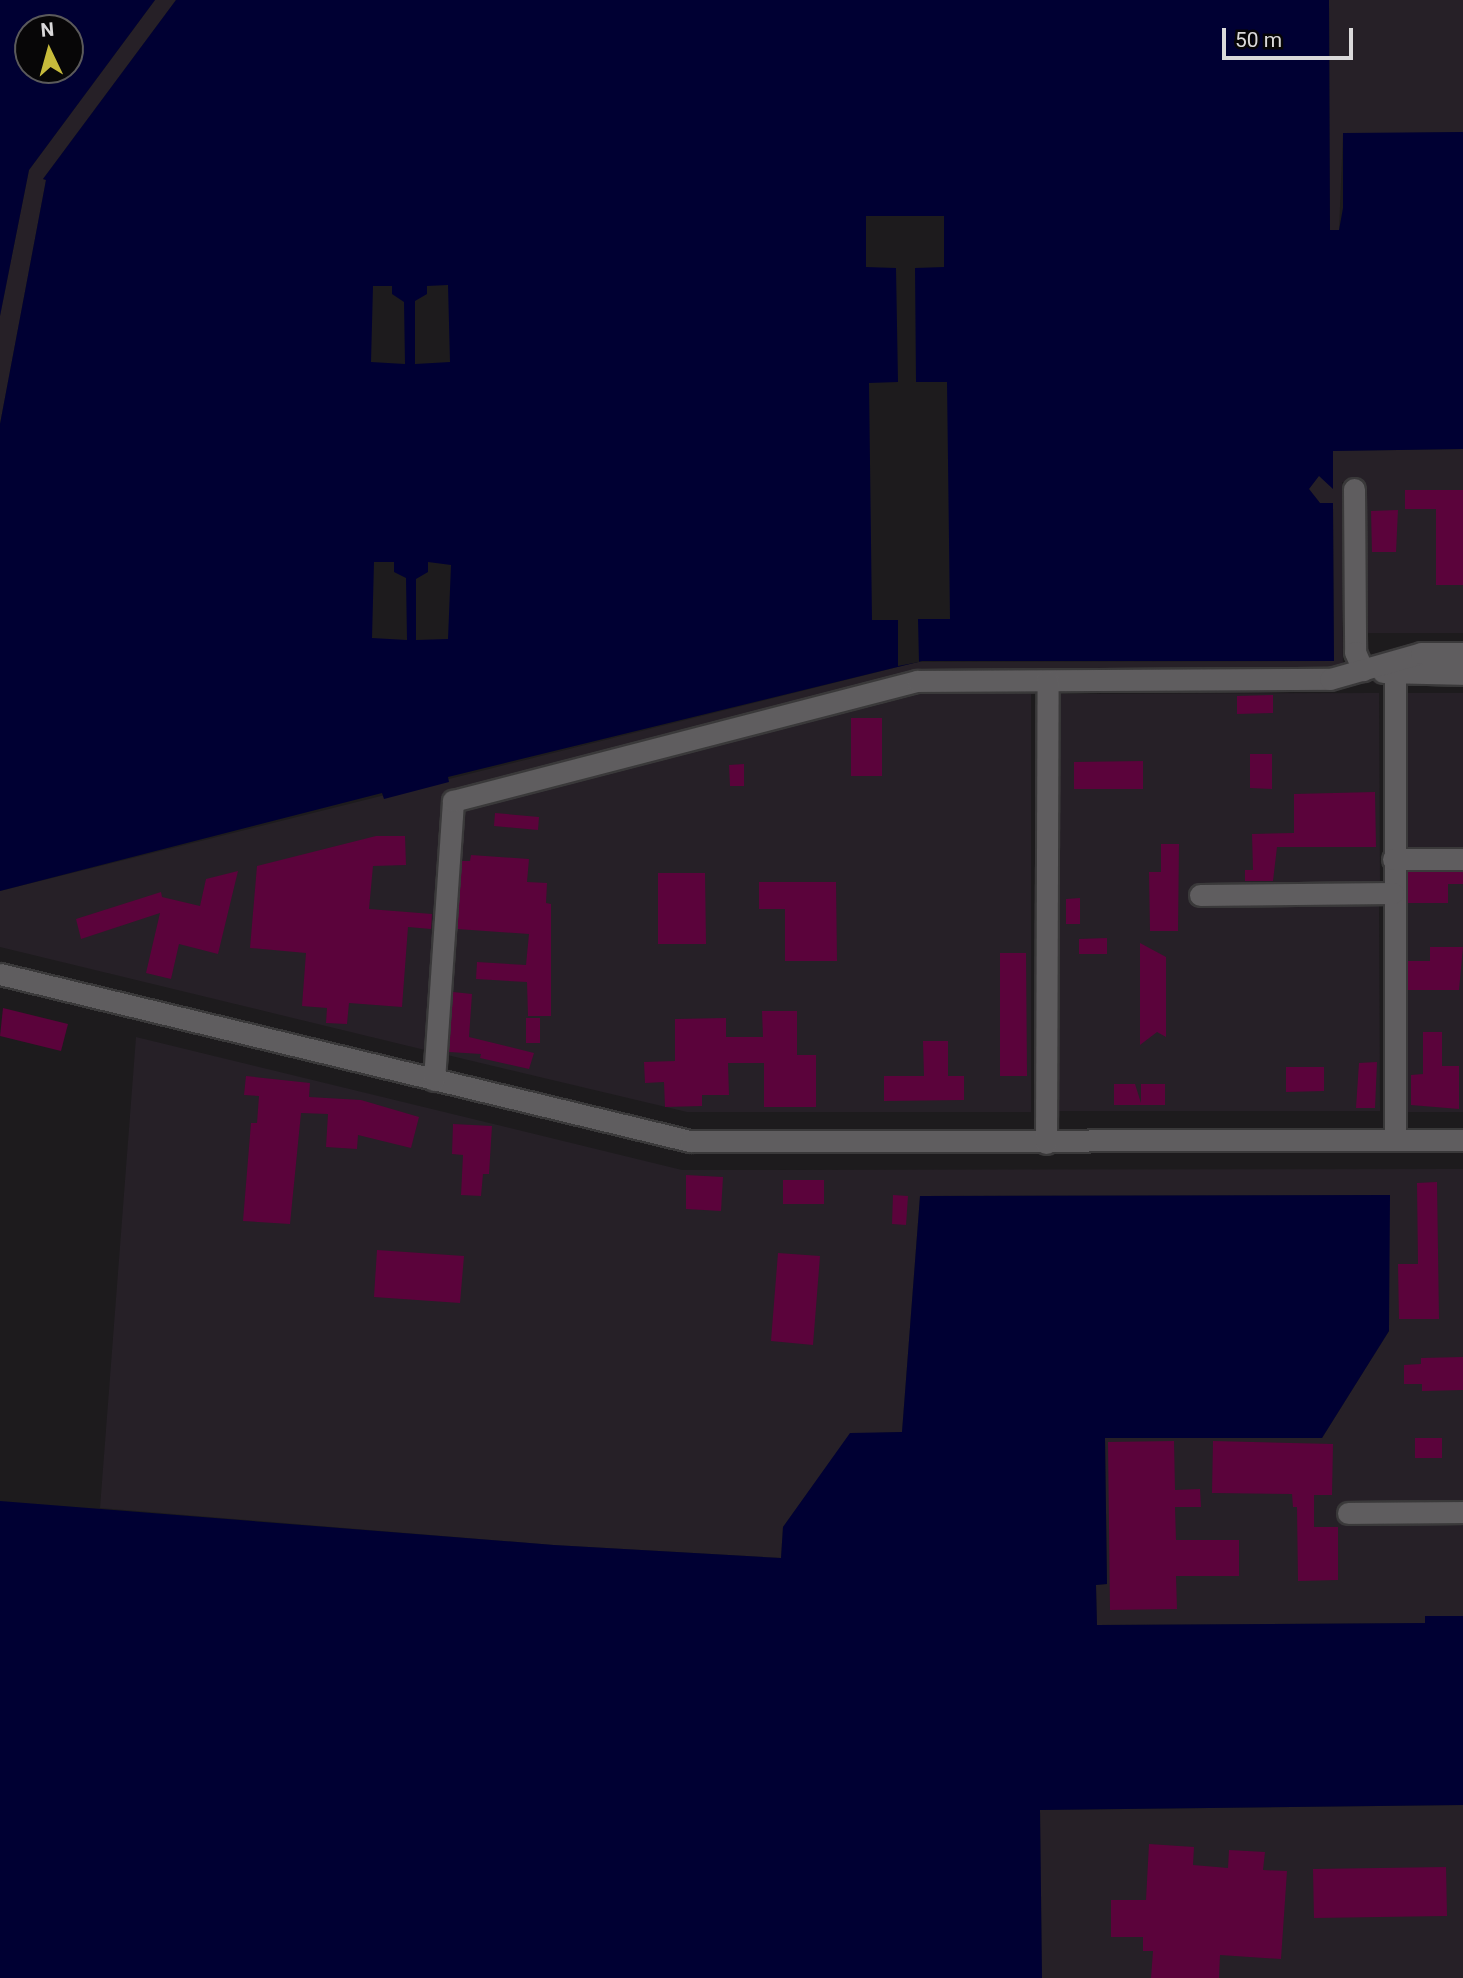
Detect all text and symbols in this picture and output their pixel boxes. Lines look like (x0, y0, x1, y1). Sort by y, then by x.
north arrow (14, 14, 84, 84)
scale bar (1225, 14, 1356, 58)
text: N (40, 18, 55, 42)
text: 50 m (1235, 28, 1282, 52)

